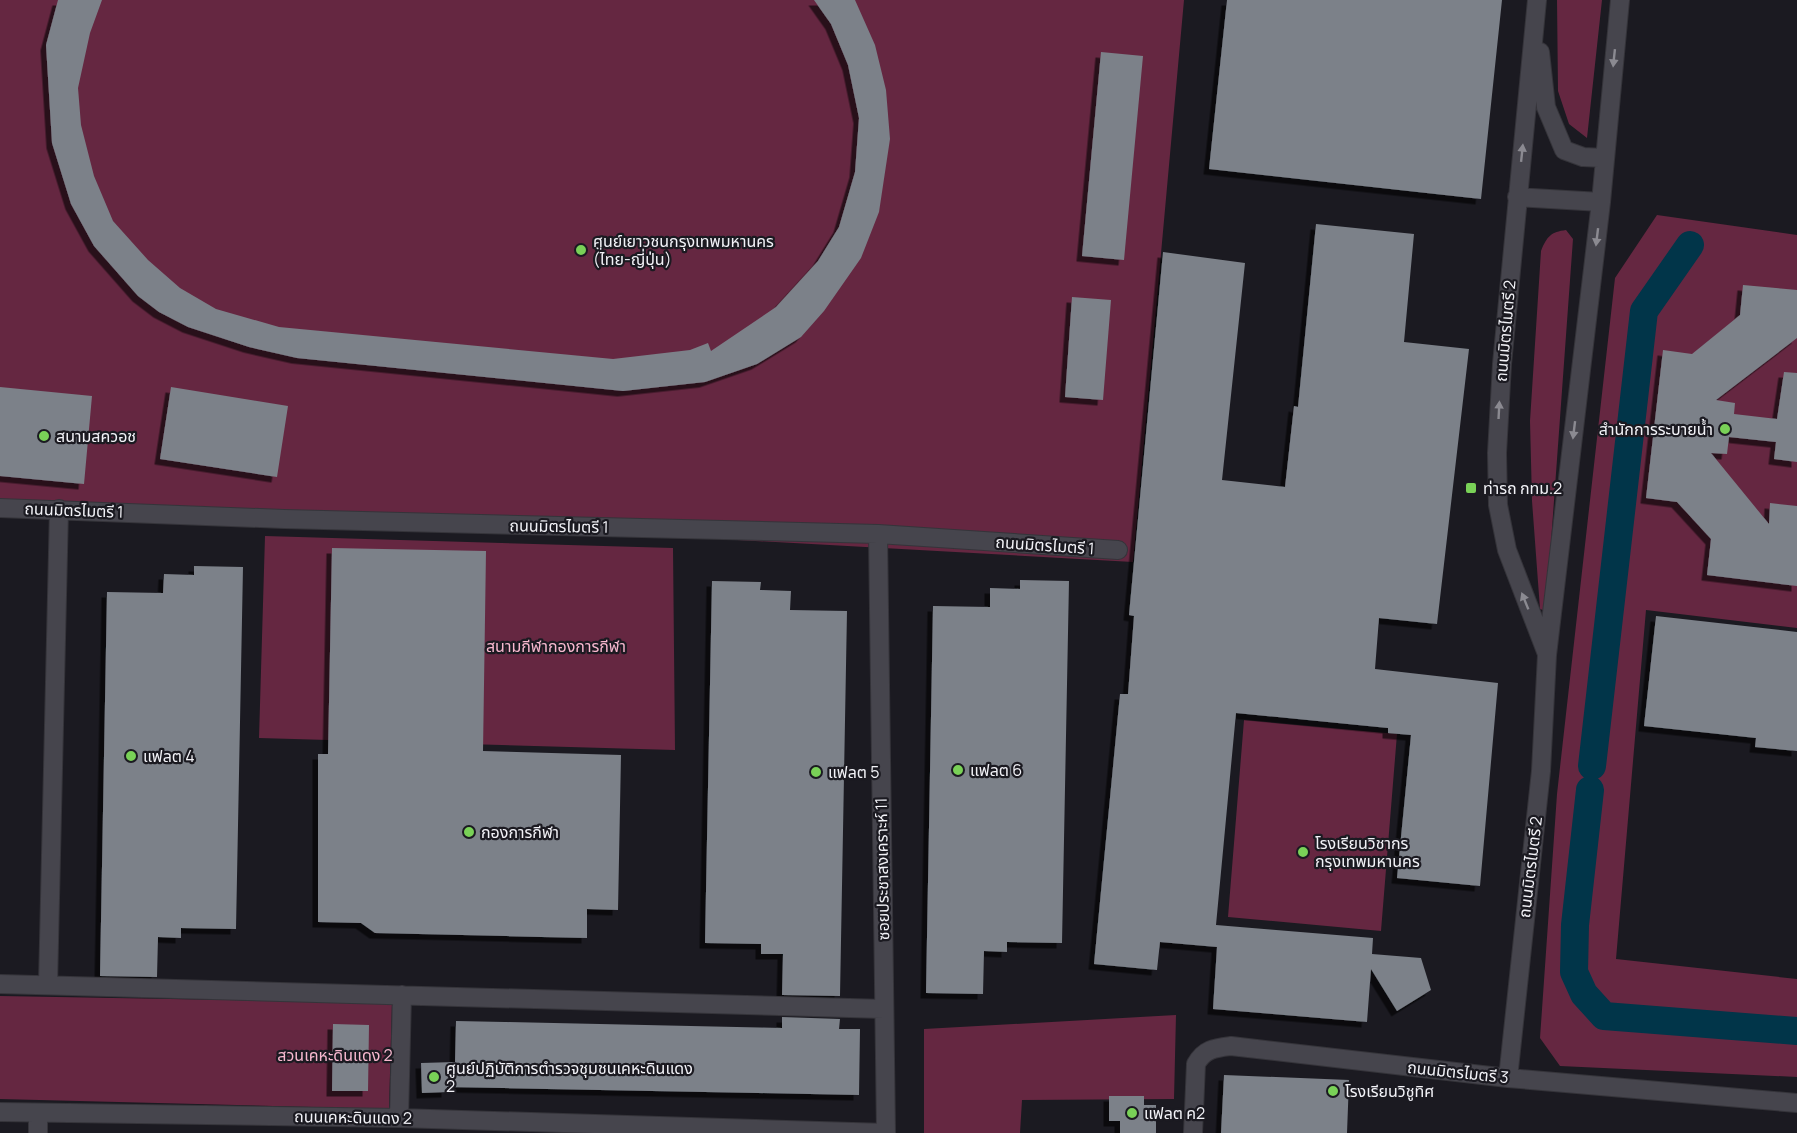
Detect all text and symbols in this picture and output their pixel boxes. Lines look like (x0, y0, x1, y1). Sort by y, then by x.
one-way arrow (1609, 49, 1619, 68)
one-way arrow (1517, 144, 1526, 163)
one-way arrow (1592, 227, 1602, 246)
place label: ศูนย์เยาวชนกรุงเทพมหานคร (ไทย-ญี่ปุ่น) (593, 230, 774, 270)
marker: ศูนย์เยาวชนกรุงเทพมหานคร (ไทย-ญี่ปุ่น) (574, 243, 588, 257)
street label: ถนนมิตรไมตรี 2 (1490, 279, 1520, 383)
one-way arrow (1495, 401, 1504, 420)
place label: สำนักการระบายน้ำ (1599, 418, 1713, 440)
one-way arrow (1569, 421, 1579, 440)
marker: สำนักการระบายน้ำ (1718, 422, 1732, 436)
place label: สนามสควอช (56, 425, 136, 447)
marker: สนามสควอช (37, 429, 51, 443)
place label: ท่ารถ กทม.2 (1483, 477, 1562, 499)
marker: ท่ารถ กทม.2 (1464, 481, 1478, 495)
street label: ถนนมิตรไมตรี 1 (24, 497, 124, 523)
street label: ถนนมิตรไมตรี 1 (509, 514, 609, 538)
street label: ถนนมิตรไมตรี 1 (995, 531, 1095, 559)
one-way arrow (1520, 592, 1529, 610)
park label: สนามกีฬากองการกีฬา (486, 635, 626, 657)
place label: แฟลต 4 (143, 745, 195, 767)
marker: แฟลต 4 (124, 749, 138, 763)
place label: แฟลต 6 (970, 759, 1022, 781)
place label: แฟลต 5 (828, 761, 879, 783)
marker: แฟลต 6 (951, 763, 965, 777)
marker: แฟลต 5 (809, 765, 823, 779)
street label: ซอยประชาสงเคราะห์ 11 (870, 797, 894, 941)
street label: ถนนมิตรไมตรี 2 (1513, 815, 1547, 919)
place label: กองการกีฬา (481, 821, 559, 843)
marker: กองการกีฬา (462, 825, 476, 839)
place label: โรงเรียนวิชากร กรุงเทพมหานคร (1315, 832, 1420, 872)
marker: โรงเรียนวิชากร กรุงเทพมหานคร (1296, 845, 1310, 859)
park label: สวนเคหะดินแดง 2 (277, 1044, 393, 1066)
street label: ถนนมิตรไมตรี 3 (1406, 1056, 1510, 1088)
place label: ศูนย์ปฏิบัติการตำรวจชุมชนเคหะดินแดง 2 (446, 1057, 693, 1097)
marker: ศูนย์ปฏิบัติการตำรวจชุมชนเคหะดินแดง 2 (427, 1070, 441, 1084)
place label: โรงเรียนวิชูทิศ (1345, 1080, 1434, 1102)
marker: โรงเรียนวิชูทิศ (1326, 1084, 1340, 1098)
place label: แฟลต ค2 (1144, 1102, 1205, 1124)
street label: ถนนเคหะดินแดง 2 (294, 1105, 412, 1129)
marker: แฟลต ค2 (1125, 1106, 1139, 1120)

